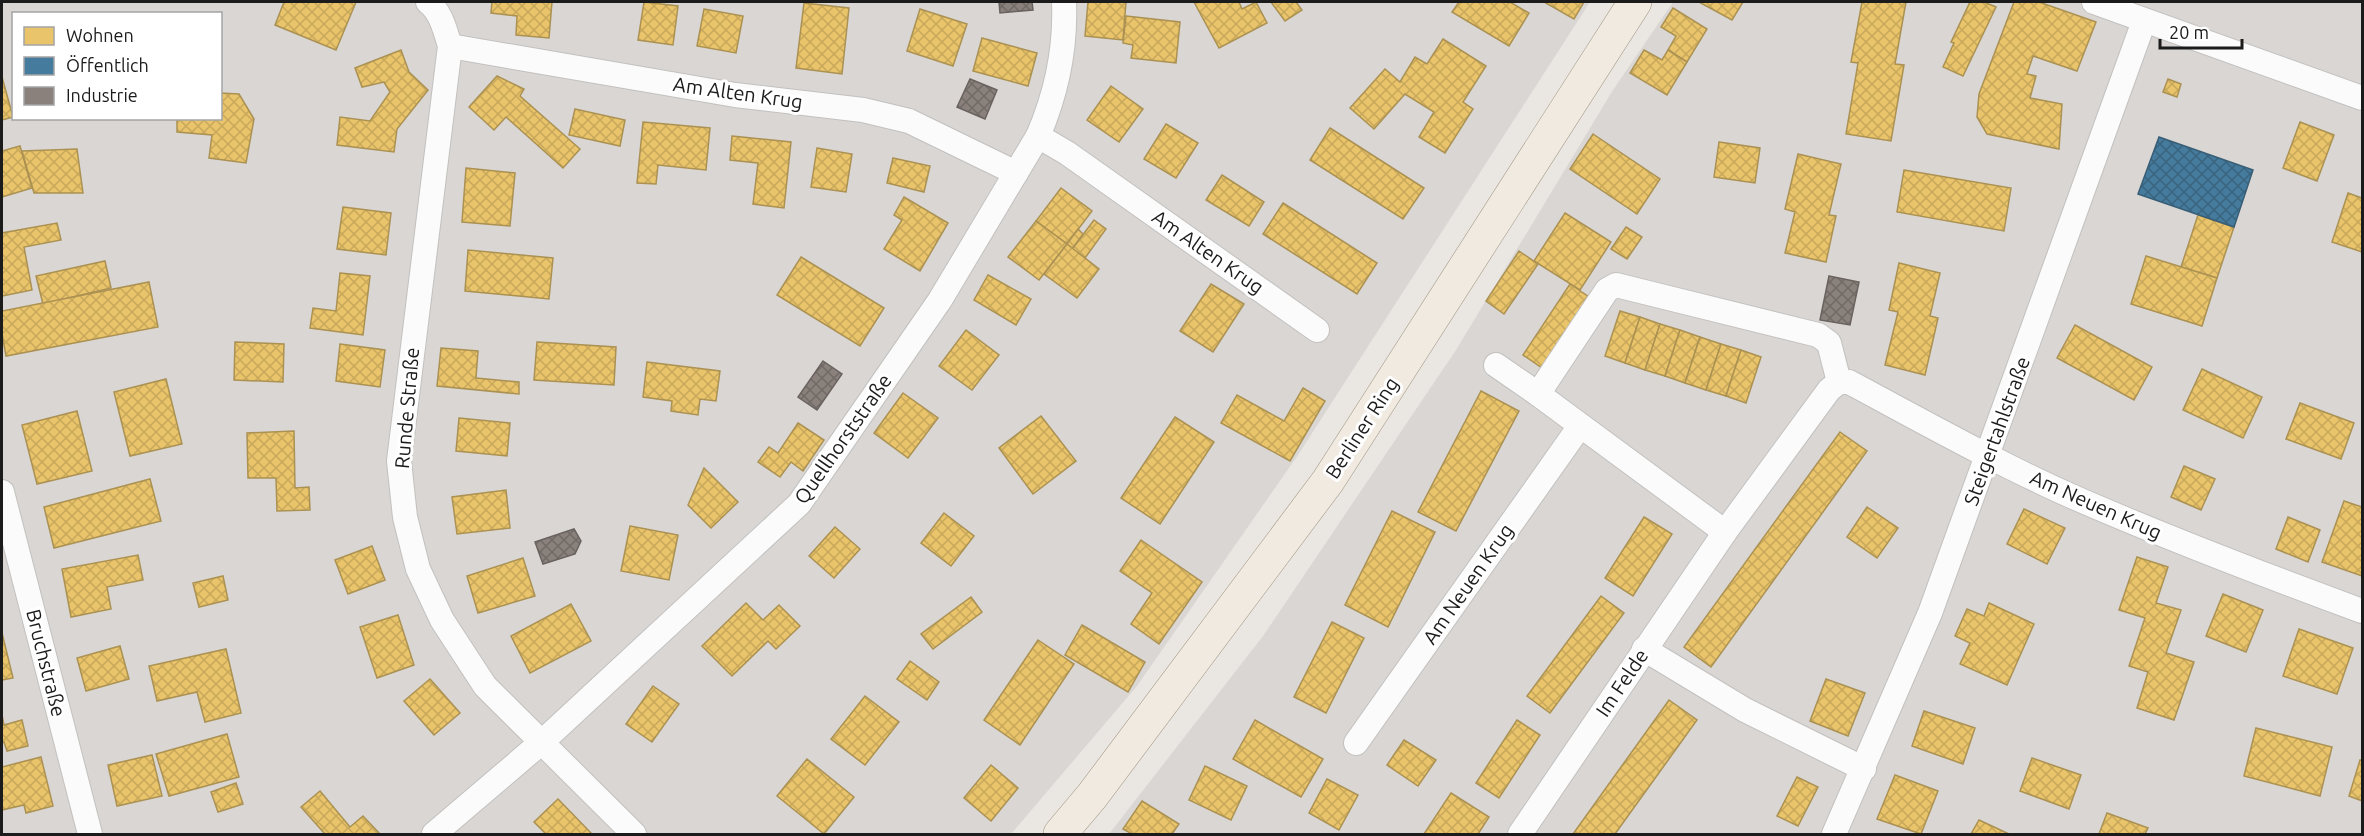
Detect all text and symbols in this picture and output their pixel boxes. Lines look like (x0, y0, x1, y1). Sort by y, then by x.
legend (12, 12, 222, 120)
scale bar (2160, 12, 2242, 50)
text: 20 m (2169, 22, 2209, 42)
text: Wohnen (66, 25, 134, 45)
text: Öffentlich (66, 55, 149, 75)
street label: Am Alten Krug (672, 72, 804, 113)
text: Industrie (66, 85, 138, 105)
street label: Am Alten Krug (1148, 205, 1268, 298)
street label: Runde Straße (390, 346, 423, 470)
street label: Steigertahlstraße (1959, 353, 2034, 508)
street label: Quellhorststraße (789, 369, 896, 508)
street label: Berliner Ring (1320, 373, 1403, 483)
street label: Am Neuen Krug (2027, 465, 2165, 544)
street label: Am Neuen Krug (1418, 519, 1518, 648)
street label: Bruchstraße (22, 607, 71, 719)
street label: Im Felde (1591, 645, 1653, 721)

